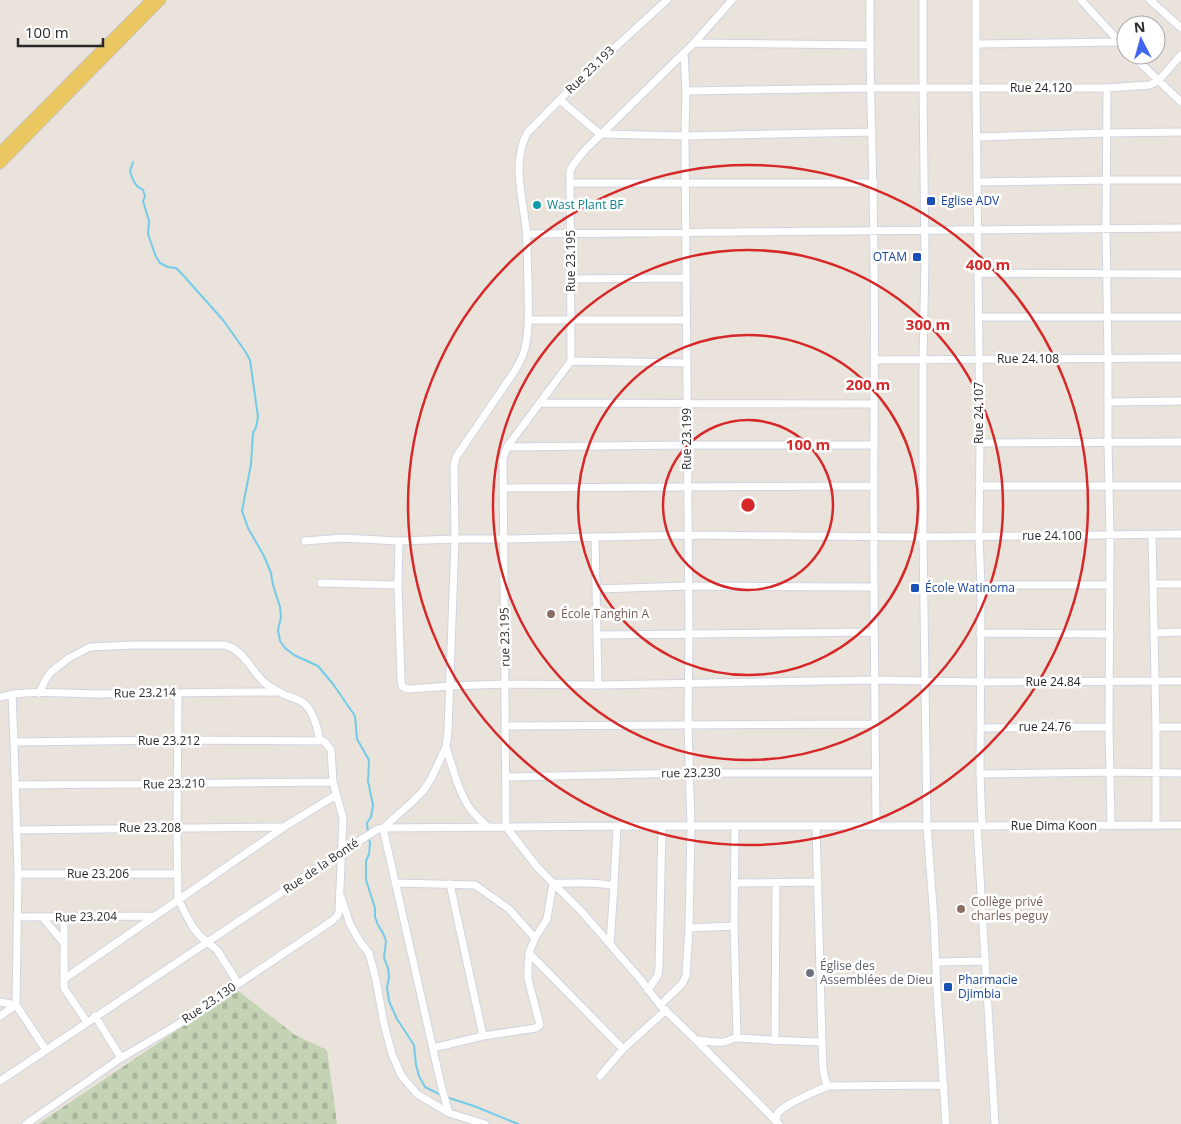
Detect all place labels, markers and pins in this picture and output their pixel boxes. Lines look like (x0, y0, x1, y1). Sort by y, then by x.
place label: Eglise ADV (941, 192, 1000, 209)
marker: Eglise ADV (925, 195, 937, 207)
place label: Wast Plant BF (547, 196, 623, 213)
marker: Wast Plant BF (531, 199, 543, 211)
place label: OTAM (873, 248, 907, 265)
marker: OTAM (911, 251, 923, 263)
centre of rings (739, 496, 757, 514)
place label: École Watinoma (925, 579, 1015, 596)
marker: École Watinoma (909, 582, 921, 594)
place label: École Tanghin A (561, 605, 650, 622)
marker: École Tanghin A (545, 608, 557, 620)
place label: Collège privé charles peguy (971, 893, 1049, 924)
marker: Collège privé charles peguy (955, 903, 967, 915)
place label: Église des Assemblées de Dieu (820, 957, 933, 988)
marker: Église des Assemblées de Dieu (804, 967, 816, 979)
place label: Pharmacie Djimbia (958, 971, 1018, 1002)
marker: Pharmacie Djimbia (942, 981, 954, 993)

